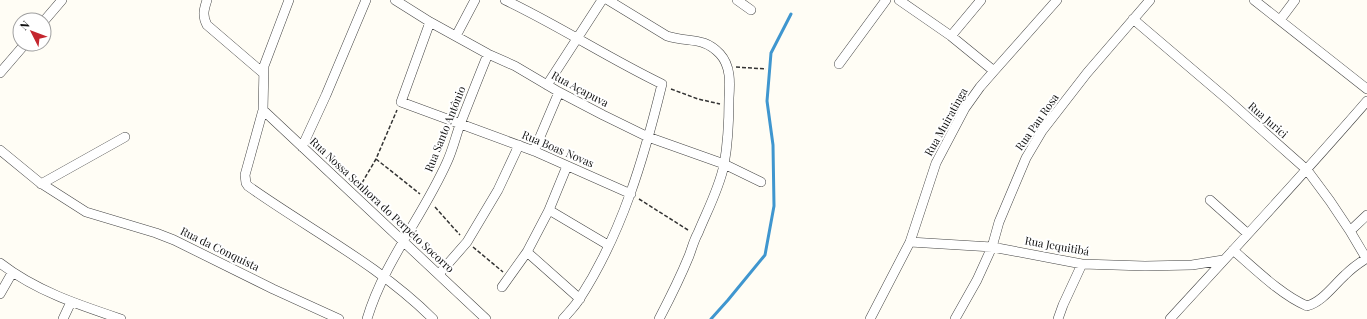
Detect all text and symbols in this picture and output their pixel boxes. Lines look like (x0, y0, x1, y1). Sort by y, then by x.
north arrow (12, 12, 52, 52)
text: N (16, 17, 32, 33)
street label: Rua Açapuva (549, 67, 612, 110)
street label: Rua Santo Antônio (421, 84, 469, 174)
street label: Rua Muiratinga (921, 85, 971, 159)
street label: Rua Pau Rosa (1011, 90, 1062, 153)
street label: Rua Jurici (1245, 98, 1291, 141)
street label: Rua Boas Novas (520, 127, 597, 170)
street label: Rua Nossa Senhora do Perpéto Socorro (307, 134, 458, 276)
street label: Rua da Conquista (178, 223, 263, 274)
street label: Rua Jequitibá (1024, 232, 1091, 259)

